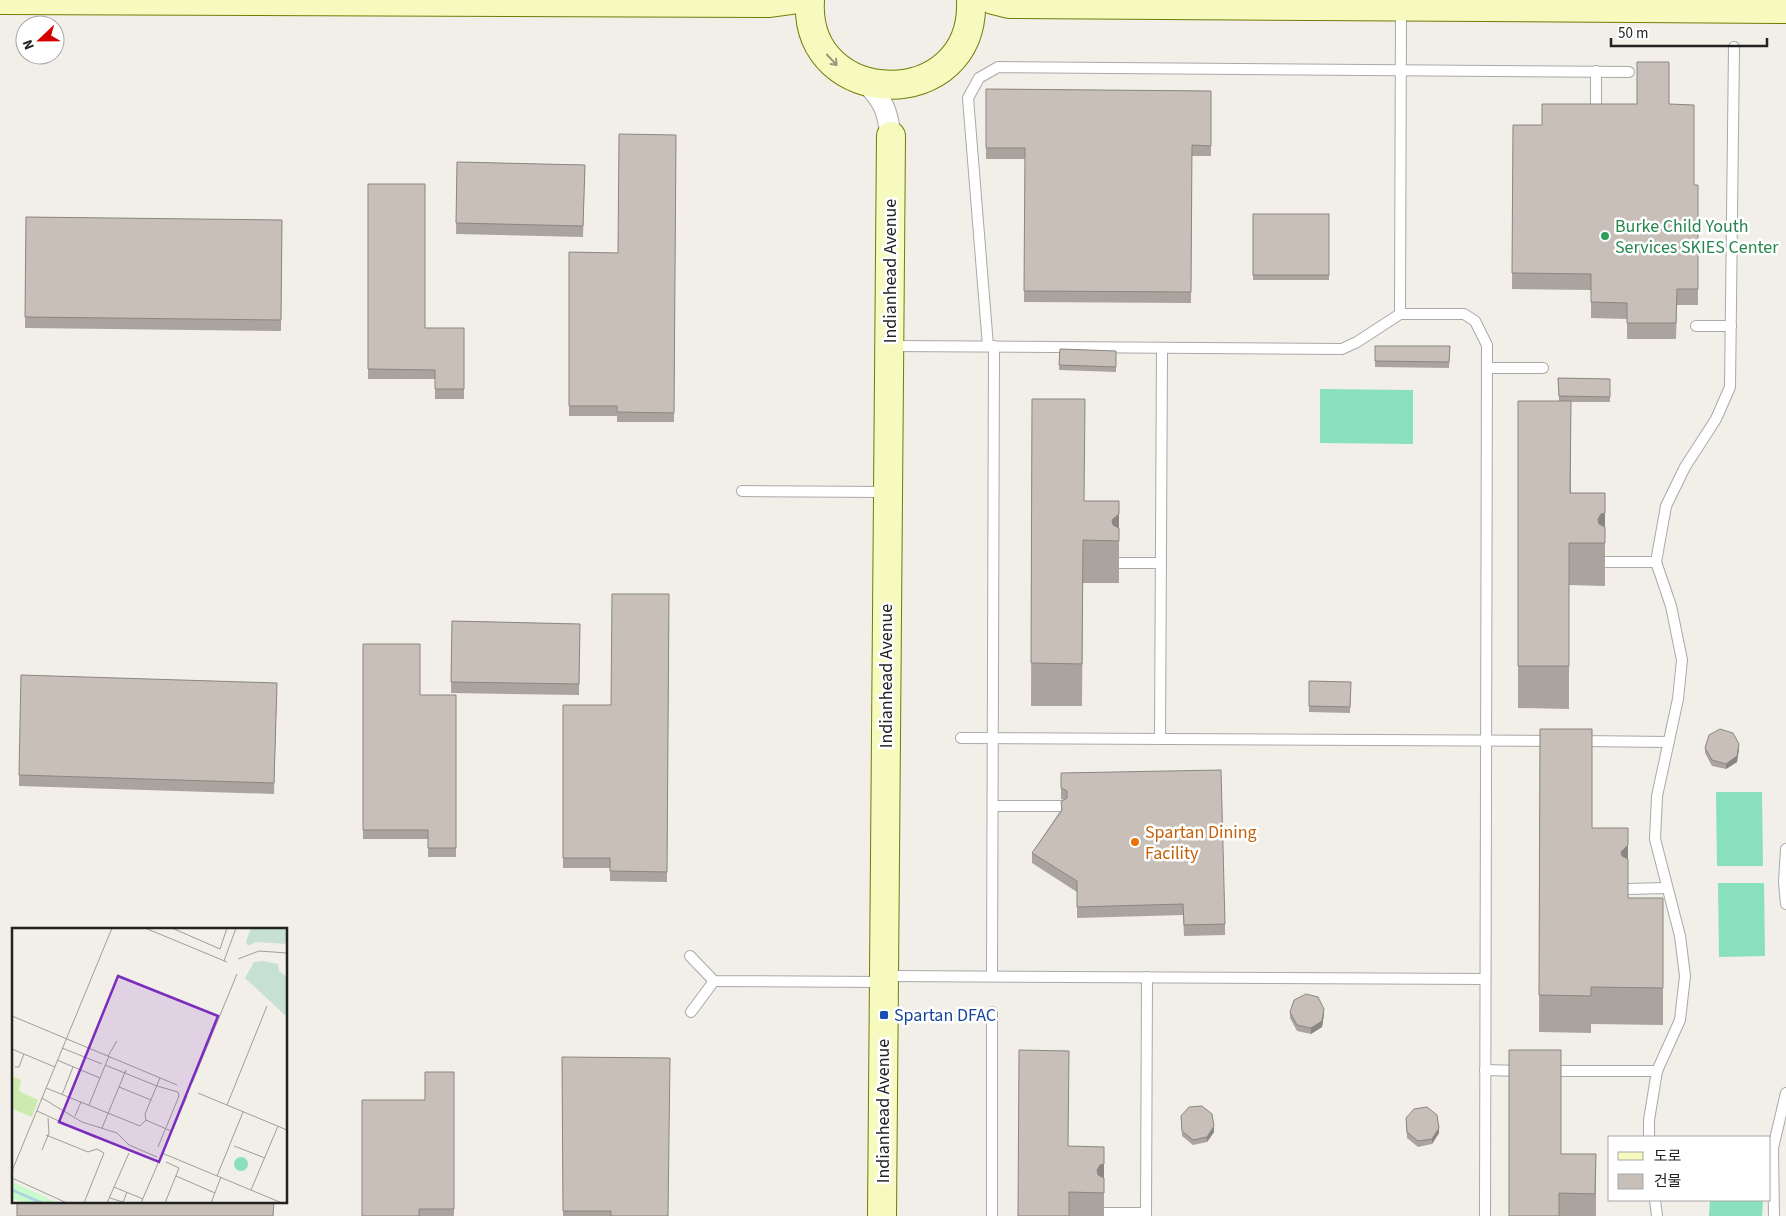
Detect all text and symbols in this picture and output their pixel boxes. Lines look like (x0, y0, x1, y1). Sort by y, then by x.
north arrow (15, 15, 65, 65)
scale bar (1611, 15, 1767, 47)
text: 50 m (1618, 23, 1648, 44)
text: N (18, 36, 40, 53)
one-way arrow (827, 54, 838, 67)
street label: Indianhead Avenue (878, 199, 903, 343)
place label: Burke Child Youth Services SKIES Center (1615, 214, 1779, 260)
marker: Burke Child Youth Services SKIES Center (1599, 230, 1611, 242)
street label: Indianhead Avenue (874, 604, 899, 748)
place label: Spartan Dining Facility (1145, 820, 1257, 866)
marker: Spartan Dining Facility (1129, 836, 1141, 848)
inset map (12, 928, 288, 1204)
place label: Spartan DFAC (894, 1003, 996, 1028)
marker: Spartan DFAC (878, 1009, 890, 1021)
street label: Indianhead Avenue (871, 1039, 896, 1183)
legend (1608, 1136, 1771, 1201)
text: 도로 (1654, 1146, 1682, 1167)
text: 건물 (1654, 1171, 1682, 1192)

